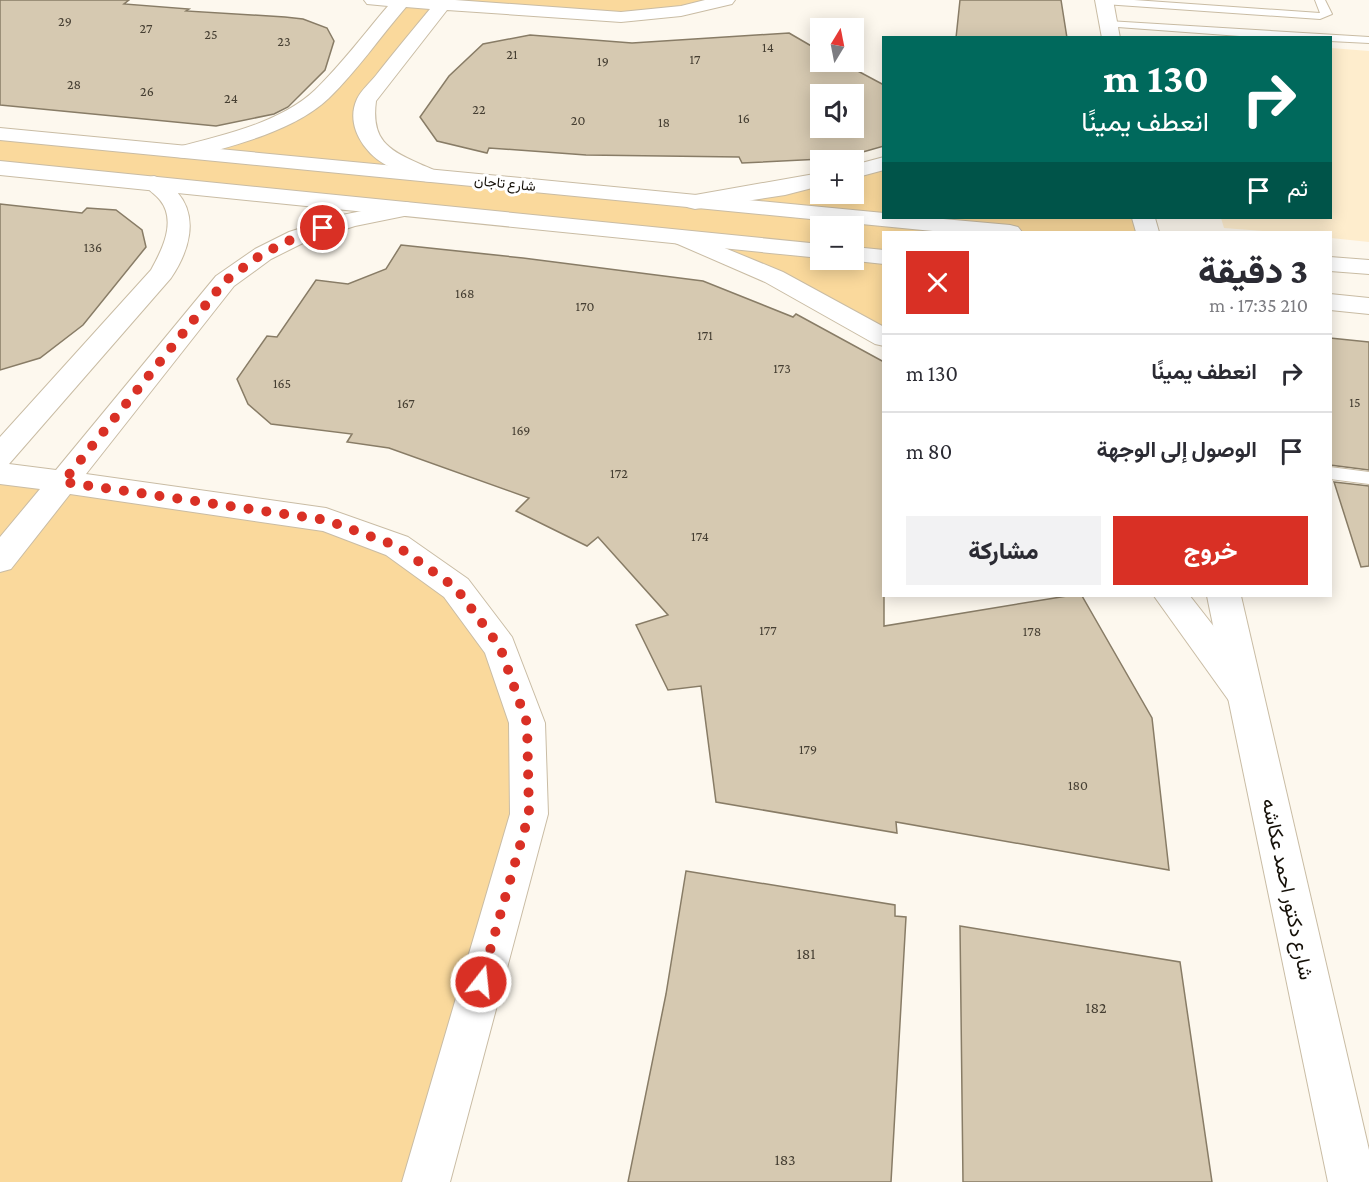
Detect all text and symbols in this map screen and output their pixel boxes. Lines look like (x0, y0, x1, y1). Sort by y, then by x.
house number: 29 (58, 13, 72, 29)
north arrow (810, 18, 864, 72)
map controls (810, 18, 864, 270)
house number: 27 (140, 20, 153, 36)
house number: 25 (204, 26, 218, 42)
house number: 23 (277, 33, 291, 49)
house number: 14 (762, 39, 774, 55)
house number: 21 (506, 46, 518, 62)
house number: 17 (689, 51, 701, 67)
house number: 19 (597, 53, 609, 69)
text: 130 m (1104, 54, 1209, 101)
icon: right (1230, 60, 1308, 138)
house number: 28 (67, 76, 81, 92)
house number: 26 (140, 83, 154, 99)
button: sound (810, 84, 864, 138)
house number: 24 (224, 90, 238, 106)
house number: 22 (472, 101, 486, 117)
text: انعطف يمينًا (1081, 107, 1209, 137)
house number: 16 (738, 110, 750, 126)
house number: 20 (571, 112, 585, 128)
house number: 18 (658, 114, 670, 130)
button: + (810, 150, 864, 204)
street label: شارع تاجان (473, 172, 536, 197)
icon: arrive (1242, 174, 1275, 207)
text: ثم (1287, 176, 1308, 201)
pin (297, 202, 348, 253)
icon: arrive (306, 211, 339, 244)
button: − (810, 216, 864, 270)
house number: 136 (84, 239, 102, 255)
button: close (906, 251, 969, 314)
text: 3 دقيقة (1198, 251, 1308, 291)
house number: 168 (455, 285, 475, 301)
text: 210 m · 17:35 (1209, 294, 1308, 316)
house number: 170 (576, 298, 594, 314)
house number: 171 (697, 327, 713, 343)
icon: right (1275, 357, 1308, 390)
text: انعطف يمينًا (1151, 359, 1257, 384)
house number: 173 (773, 360, 791, 376)
text: 130 m (906, 361, 958, 386)
house number: 165 (273, 375, 291, 391)
house number: 15 (1349, 394, 1361, 410)
house number: 167 (397, 395, 415, 411)
house number: 169 (512, 422, 530, 438)
icon: arrive (1275, 435, 1308, 468)
text: الوصول إلى الوجهة (1096, 437, 1257, 462)
text: 80 m (906, 439, 952, 464)
house number: 172 (610, 465, 628, 481)
button: مشاركة (906, 516, 1101, 585)
button: خروج (1113, 516, 1308, 585)
house number: 174 (691, 528, 709, 544)
house number: 177 (759, 622, 777, 638)
house number: 178 (1023, 623, 1041, 639)
house number: 179 (799, 741, 817, 757)
house number: 180 (1068, 777, 1088, 793)
street label: شارع دكتور احمد عكاشه (1255, 796, 1318, 982)
house number: 181 (796, 945, 816, 962)
position arrow (449, 950, 513, 1014)
house number: 182 (1085, 999, 1107, 1016)
house number: 183 (774, 1151, 796, 1168)

